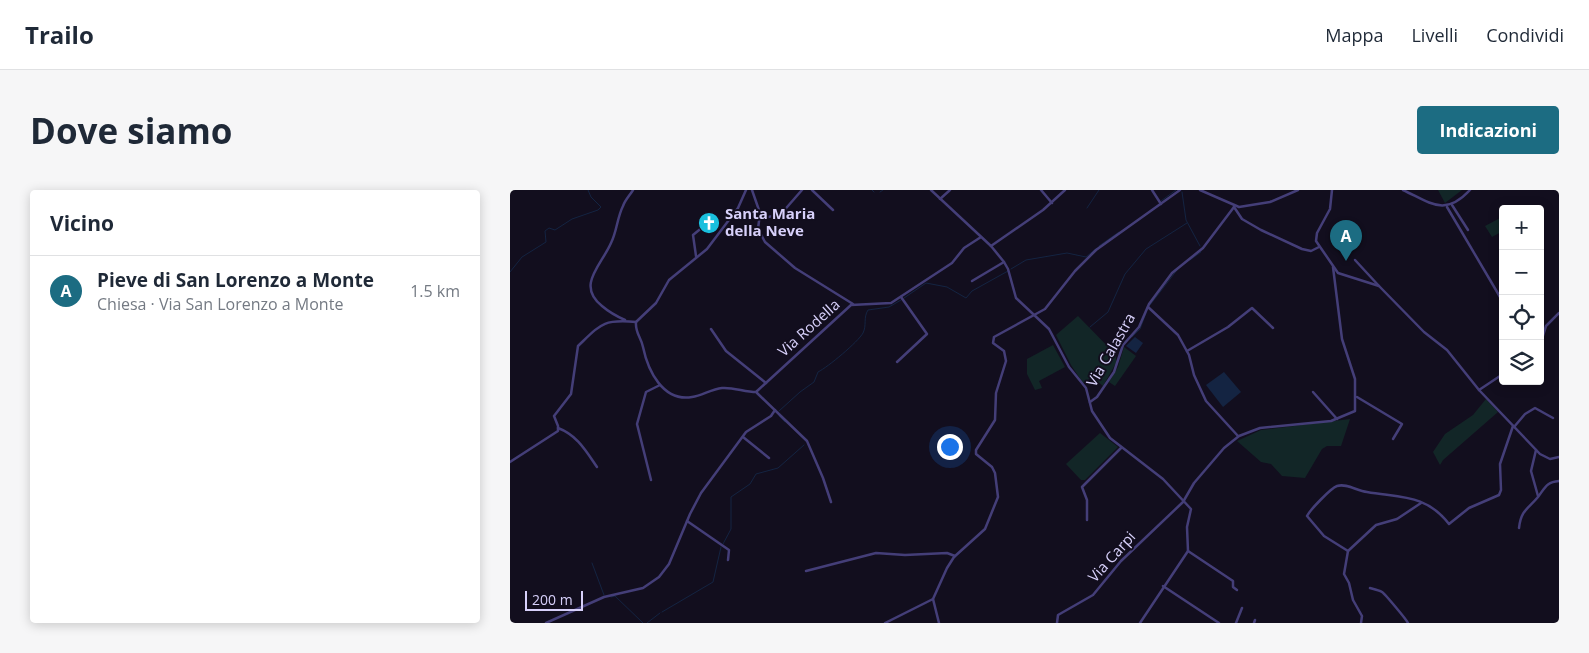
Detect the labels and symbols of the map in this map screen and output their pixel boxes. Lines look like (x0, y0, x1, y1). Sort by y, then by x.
place label: Santa Maria della Neve (725, 203, 815, 240)
church icon: Santa Maria della Neve (697, 211, 721, 235)
pin: A (1330, 220, 1362, 261)
street label: Via Rodella (773, 294, 844, 360)
street label: Via Calastra (1081, 309, 1139, 390)
your location (937, 434, 963, 460)
street label: Via Carpi (1083, 527, 1139, 586)
scale bar (525, 588, 582, 611)

